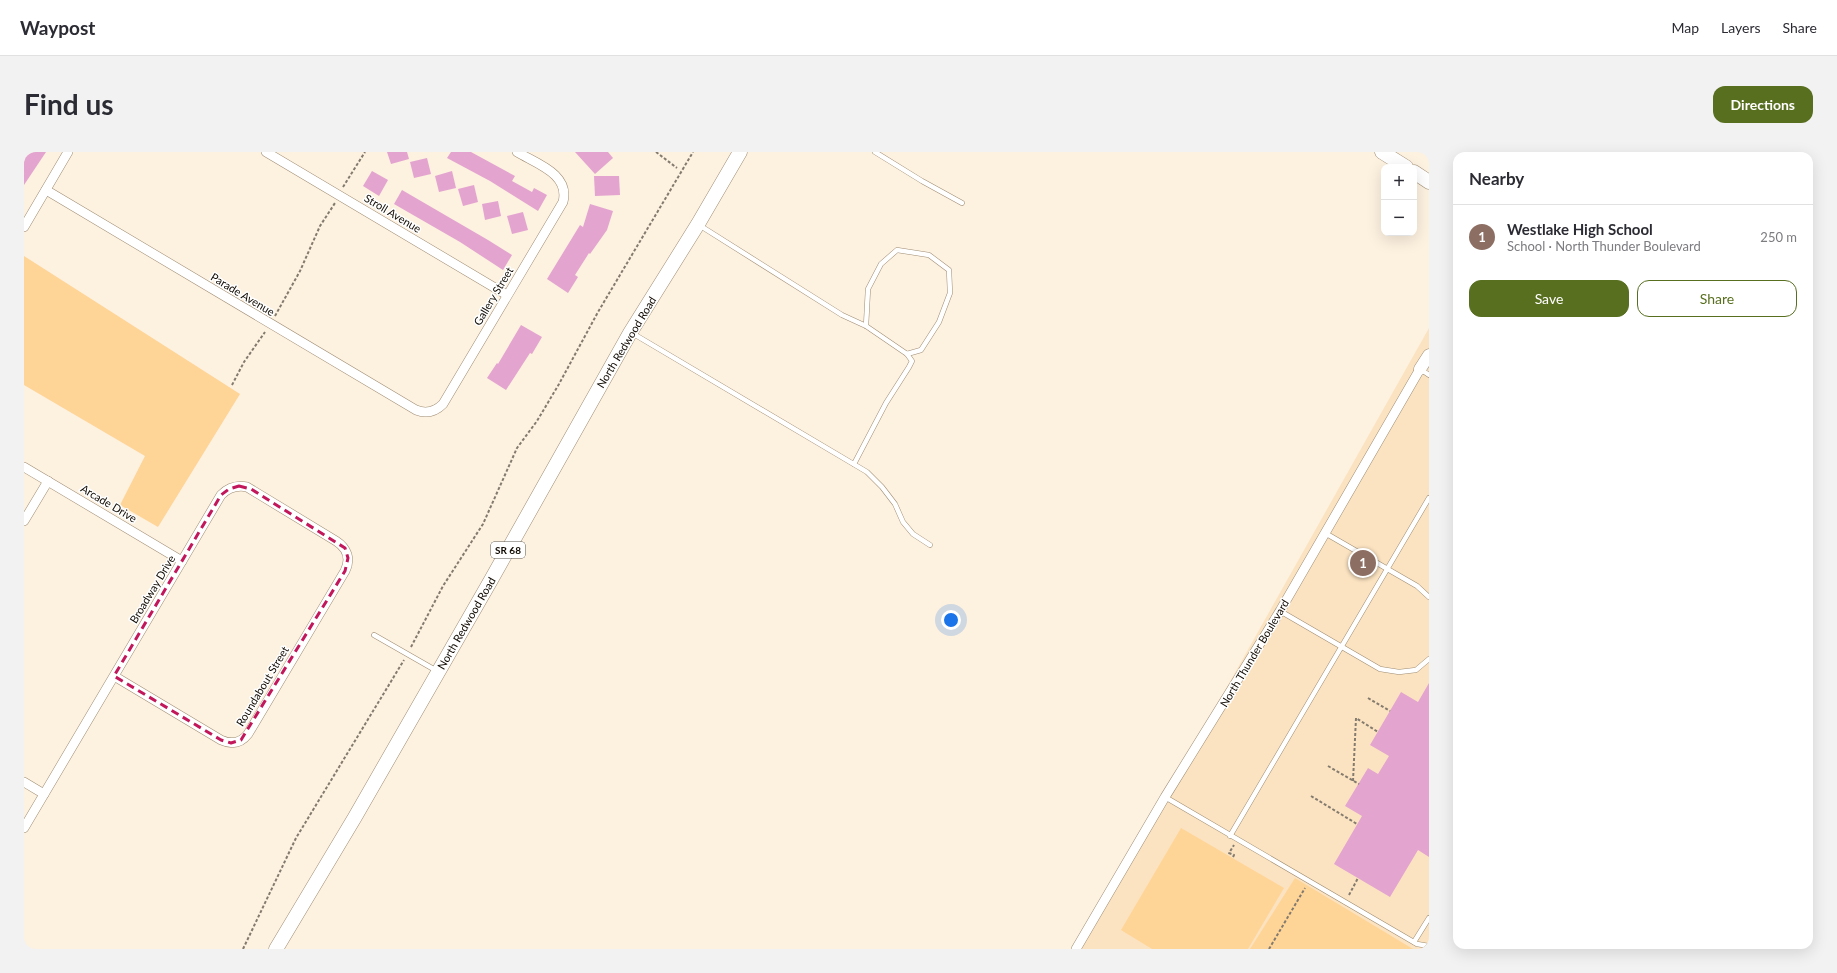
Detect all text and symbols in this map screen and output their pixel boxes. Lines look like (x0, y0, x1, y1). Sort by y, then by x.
text: Waypost (20, 16, 95, 39)
text: Map (1671, 19, 1699, 36)
text: Layers (1721, 19, 1761, 36)
text: Share (1783, 19, 1817, 36)
button: Directions (1713, 86, 1813, 123)
text: Find us (24, 87, 114, 121)
map controls (1381, 164, 1417, 236)
button: + (1381, 164, 1417, 200)
text: Nearby (1469, 168, 1524, 189)
street label: Stroll Avenue (362, 191, 424, 235)
button: − (1381, 200, 1417, 236)
text: Westlake High School (1507, 220, 1653, 238)
text: 1 (1478, 229, 1486, 245)
text: 250 m (1760, 229, 1797, 245)
text: School · North Thunder Boulevard (1507, 238, 1701, 254)
street label: Gallery Street (471, 264, 516, 327)
street label: Parade Avenue (209, 270, 277, 318)
button: Save (1469, 280, 1629, 317)
button: Share (1637, 280, 1797, 317)
street label: North Redwood Road (594, 294, 658, 390)
street label: Arcade Drive (79, 481, 139, 525)
road number: SR 68 (491, 542, 525, 558)
pin: 1 (1350, 548, 1376, 578)
street label: Broadway Drive (127, 552, 177, 625)
street label: North Redwood Road (434, 575, 498, 671)
street label: North Thunder Boulevard (1217, 597, 1291, 709)
your location (941, 610, 961, 630)
street label: Roundabout Street (233, 644, 291, 728)

